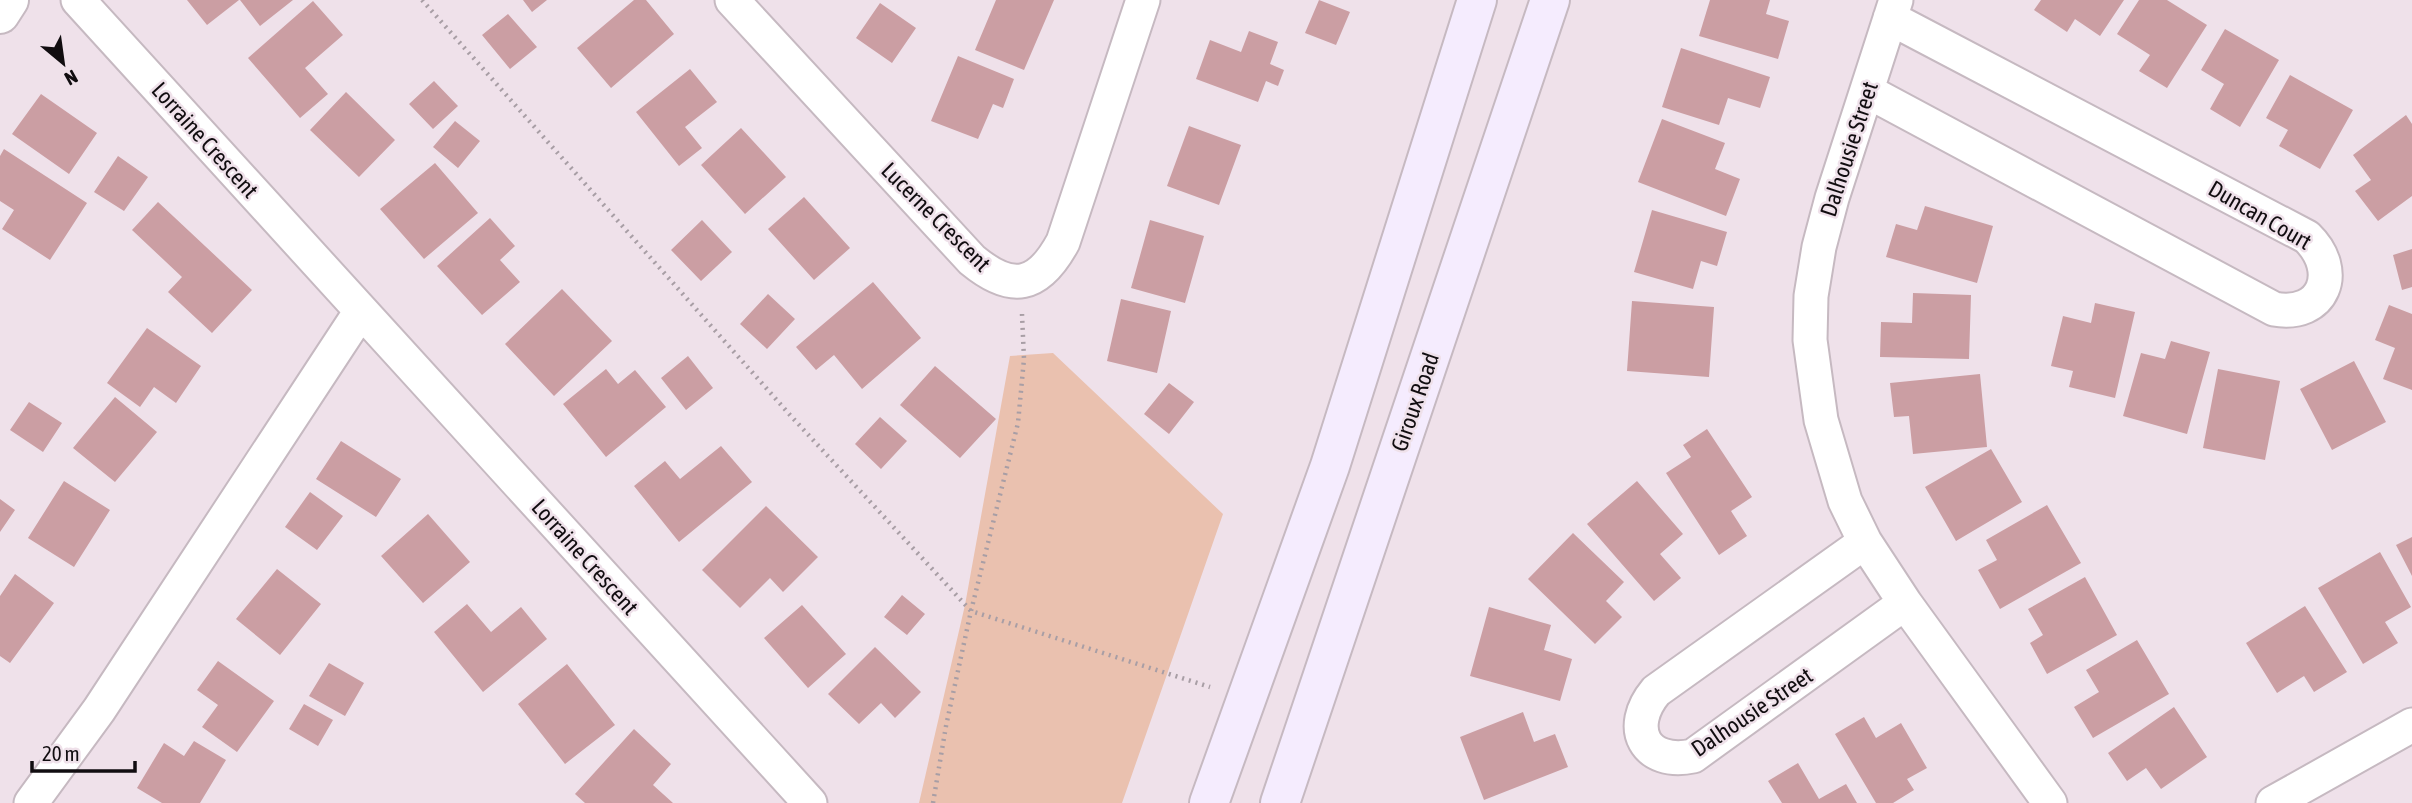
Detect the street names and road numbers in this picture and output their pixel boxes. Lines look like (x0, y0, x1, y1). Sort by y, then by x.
street label: Lorraine Crescent (146, 77, 264, 203)
street label: Dalhousie Street (1815, 78, 1883, 220)
street label: Lucerne Crescent (876, 157, 996, 277)
street label: Duncan Court (2204, 175, 2316, 255)
street label: Giroux Road (1386, 349, 1444, 455)
street label: Lorraine Crescent (526, 494, 644, 620)
street label: Dalhousie Street (1687, 662, 1817, 762)

